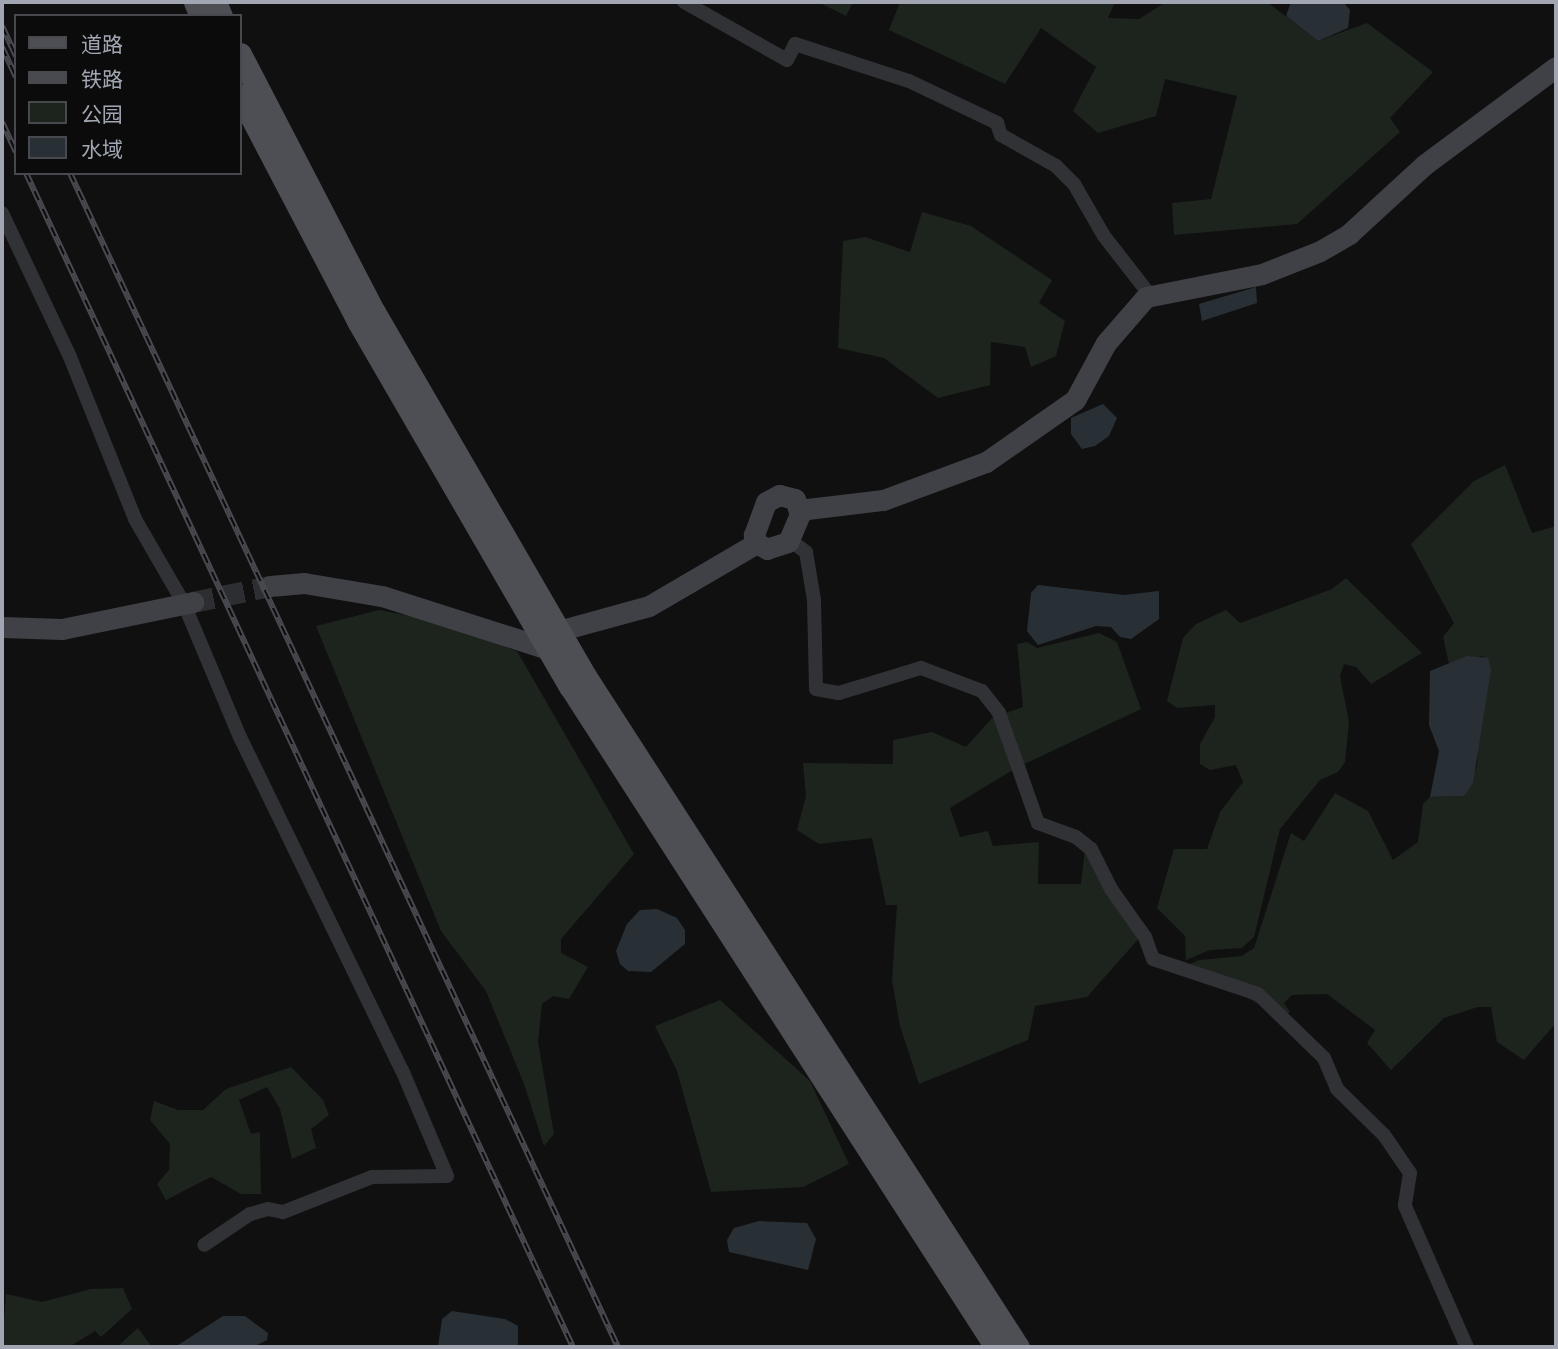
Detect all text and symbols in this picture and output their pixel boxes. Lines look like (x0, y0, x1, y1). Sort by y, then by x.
legend (14, 14, 242, 175)
text: 道路 (81, 32, 123, 57)
text: 铁路 (81, 67, 123, 92)
text: 公园 (81, 102, 123, 127)
text: 水域 (81, 137, 123, 162)

